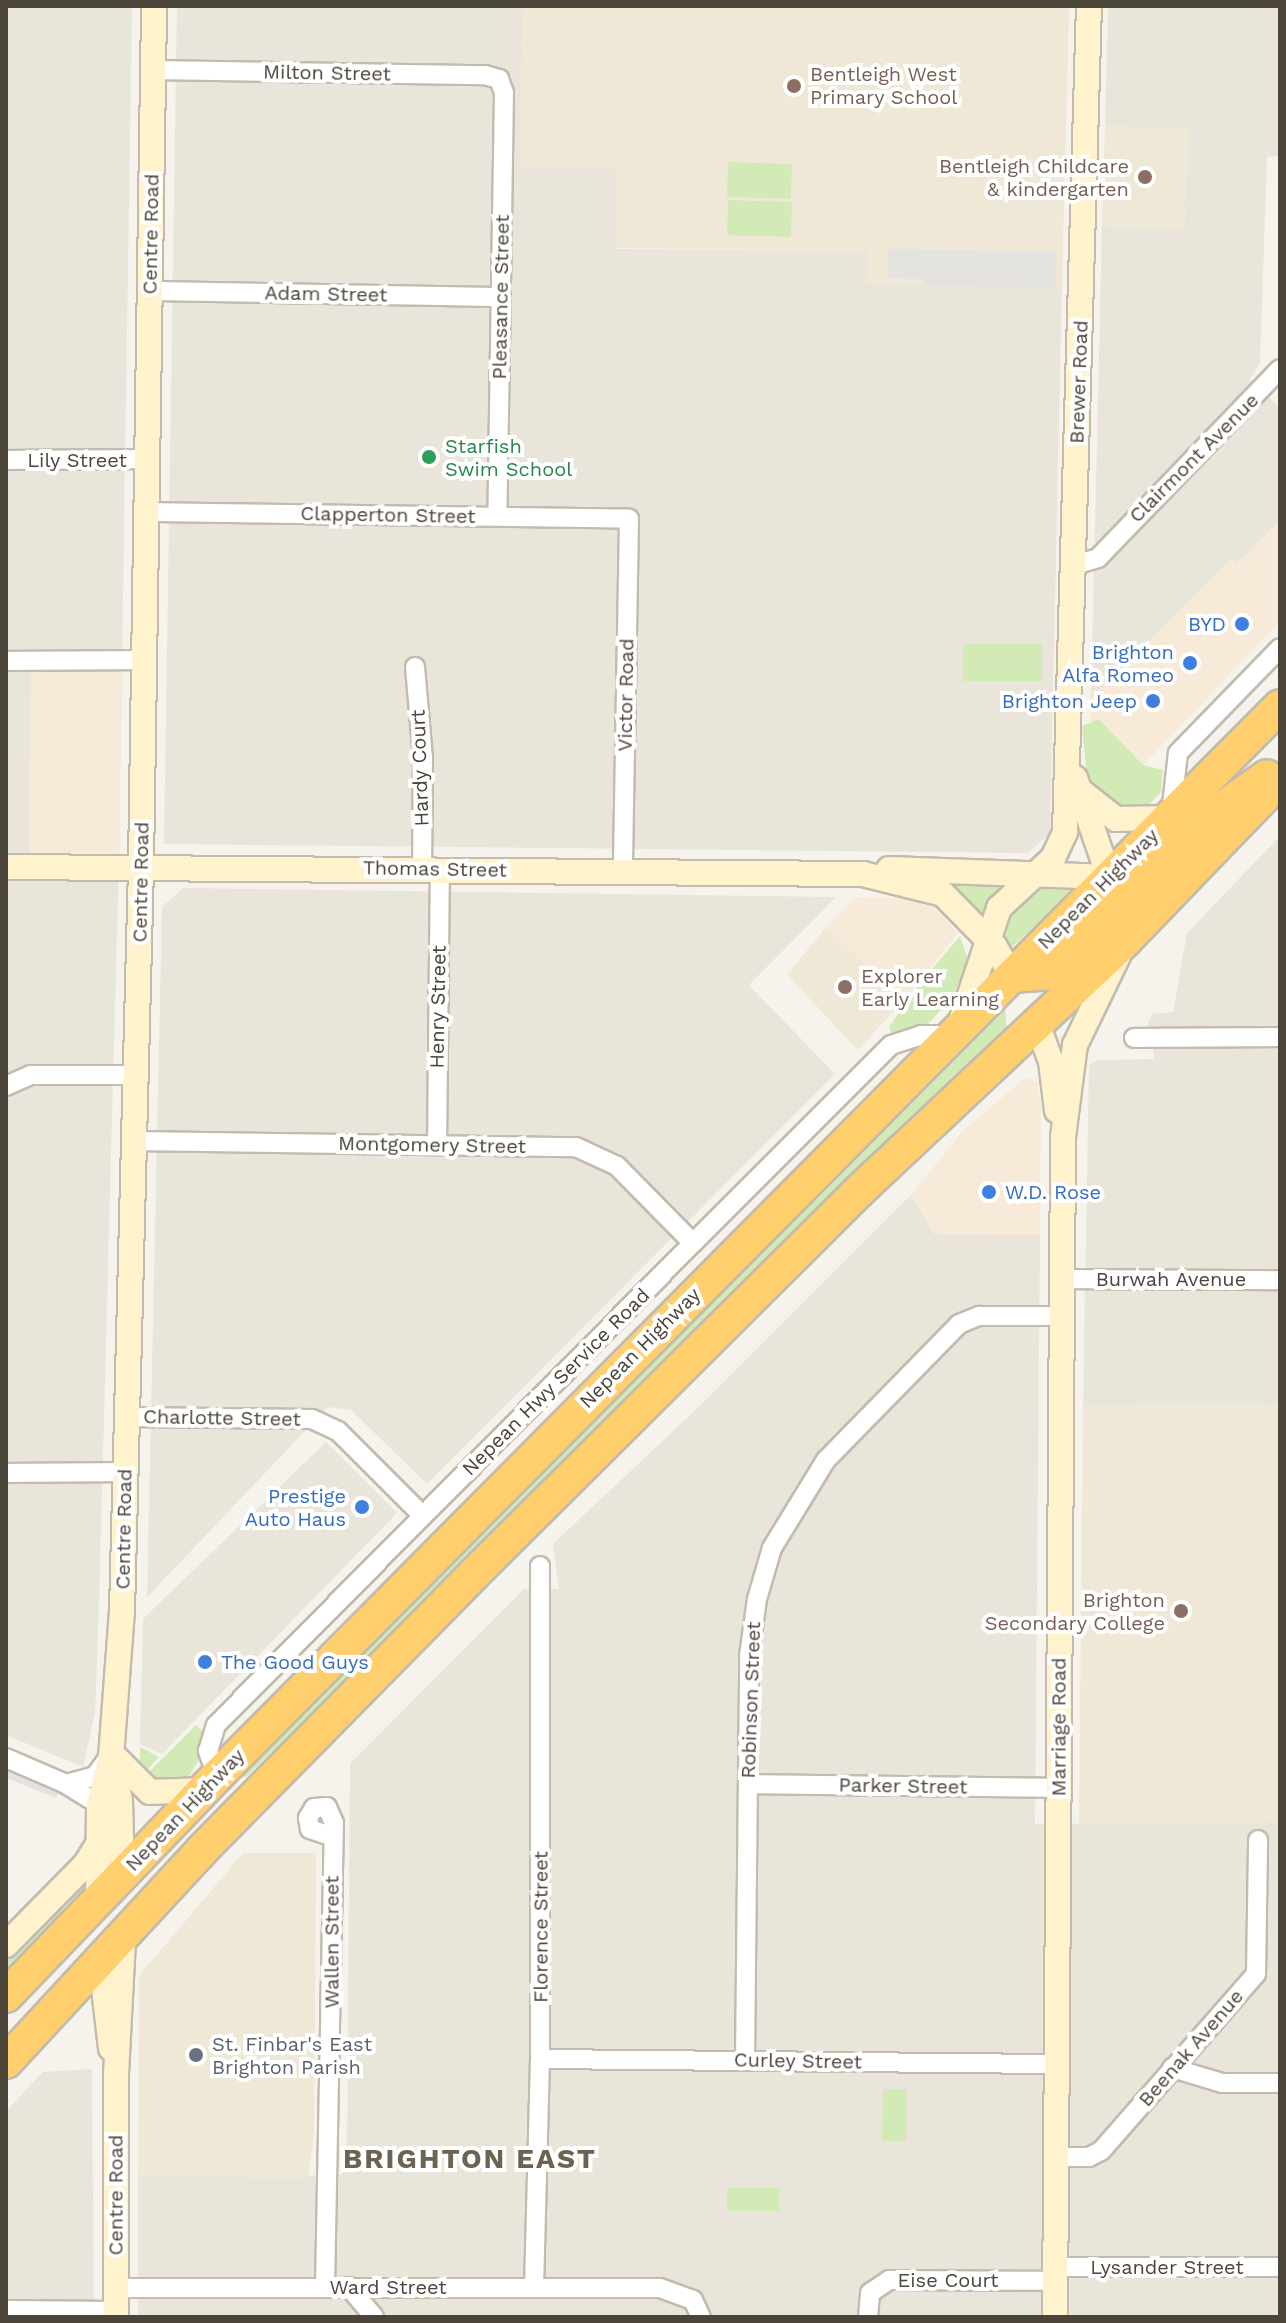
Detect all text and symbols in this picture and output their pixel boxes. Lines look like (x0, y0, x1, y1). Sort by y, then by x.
street label: Milton Street (263, 60, 391, 86)
place label: Bentleigh West Primary School (810, 62, 958, 109)
marker: Bentleigh West Primary School (785, 77, 803, 95)
place label: Bentleigh Childcare & kindergarten (939, 154, 1129, 201)
marker: Bentleigh Childcare & kindergarten (1136, 168, 1154, 186)
street label: Centre Road (138, 173, 164, 295)
street label: Pleasance Street (488, 214, 514, 380)
street label: Adam Street (264, 281, 388, 307)
street label: Brewer Road (1065, 320, 1093, 444)
street label: Clairmont Avenue (1124, 388, 1264, 528)
place label: Starfish Swim School (445, 434, 572, 481)
street label: Lily Street (27, 448, 127, 472)
marker: Starfish Swim School (420, 448, 438, 466)
street label: Clapperton Street (300, 501, 476, 529)
place label: BYD (1188, 612, 1226, 636)
marker: BYD (1233, 615, 1251, 633)
street label: Victor Road (613, 638, 639, 752)
place label: Brighton Alfa Romeo (1062, 640, 1174, 687)
marker: Brighton Alfa Romeo (1181, 654, 1199, 672)
place label: Brighton Jeep (1001, 689, 1137, 713)
marker: Brighton Jeep (1144, 692, 1162, 710)
street label: Hardy Court (406, 709, 434, 827)
street label: Centre Road (128, 821, 154, 943)
street label: Nepean Highway (1033, 824, 1163, 954)
street label: Thomas Street (363, 856, 507, 882)
street label: Henry Street (425, 945, 451, 1069)
place label: Explorer Early Learning (861, 964, 999, 1011)
marker: Explorer Early Learning (836, 978, 854, 996)
street label: Montgomery Street (338, 1131, 526, 1159)
place label: W.D. Rose (1005, 1180, 1101, 1204)
marker: W.D. Rose (980, 1183, 998, 1201)
street label: Burwah Avenue (1095, 1267, 1247, 1291)
street label: Nepean Hwy Service Road (457, 1283, 655, 1481)
street label: Nepean Highway (575, 1283, 705, 1413)
street label: Charlotte Street (143, 1405, 301, 1431)
street label: Centre Road (111, 1468, 137, 1590)
place label: Prestige Auto Haus (245, 1484, 346, 1531)
marker: Prestige Auto Haus (353, 1498, 371, 1516)
place label: Brighton Secondary College (984, 1588, 1165, 1635)
marker: Brighton Secondary College (1172, 1602, 1190, 1620)
street label: Robinson Street (736, 1621, 766, 1779)
place label: The Good Guys (221, 1650, 369, 1674)
marker: The Good Guys (196, 1653, 214, 1671)
street label: Marriage Road (1047, 1657, 1071, 1797)
street label: Nepean Highway (120, 1744, 250, 1876)
street label: Parker Street (838, 1773, 968, 1799)
street label: Florence Street (529, 1851, 553, 2003)
street label: Wallen Street (320, 1876, 344, 2008)
street label: Beenak Avenue (1133, 1984, 1249, 2112)
place label: St. Finbar's East Brighton Parish (212, 2032, 372, 2079)
marker: St. Finbar's East Brighton Parish (187, 2046, 205, 2064)
street label: Curley Street (733, 2048, 863, 2074)
street label: Centre Road (104, 2135, 128, 2255)
district label: BRIGHTON EAST (343, 2142, 597, 2176)
street label: Lysander Street (1090, 2255, 1244, 2279)
street label: Eise Court (898, 2268, 998, 2292)
street label: Ward Street (329, 2275, 447, 2299)

